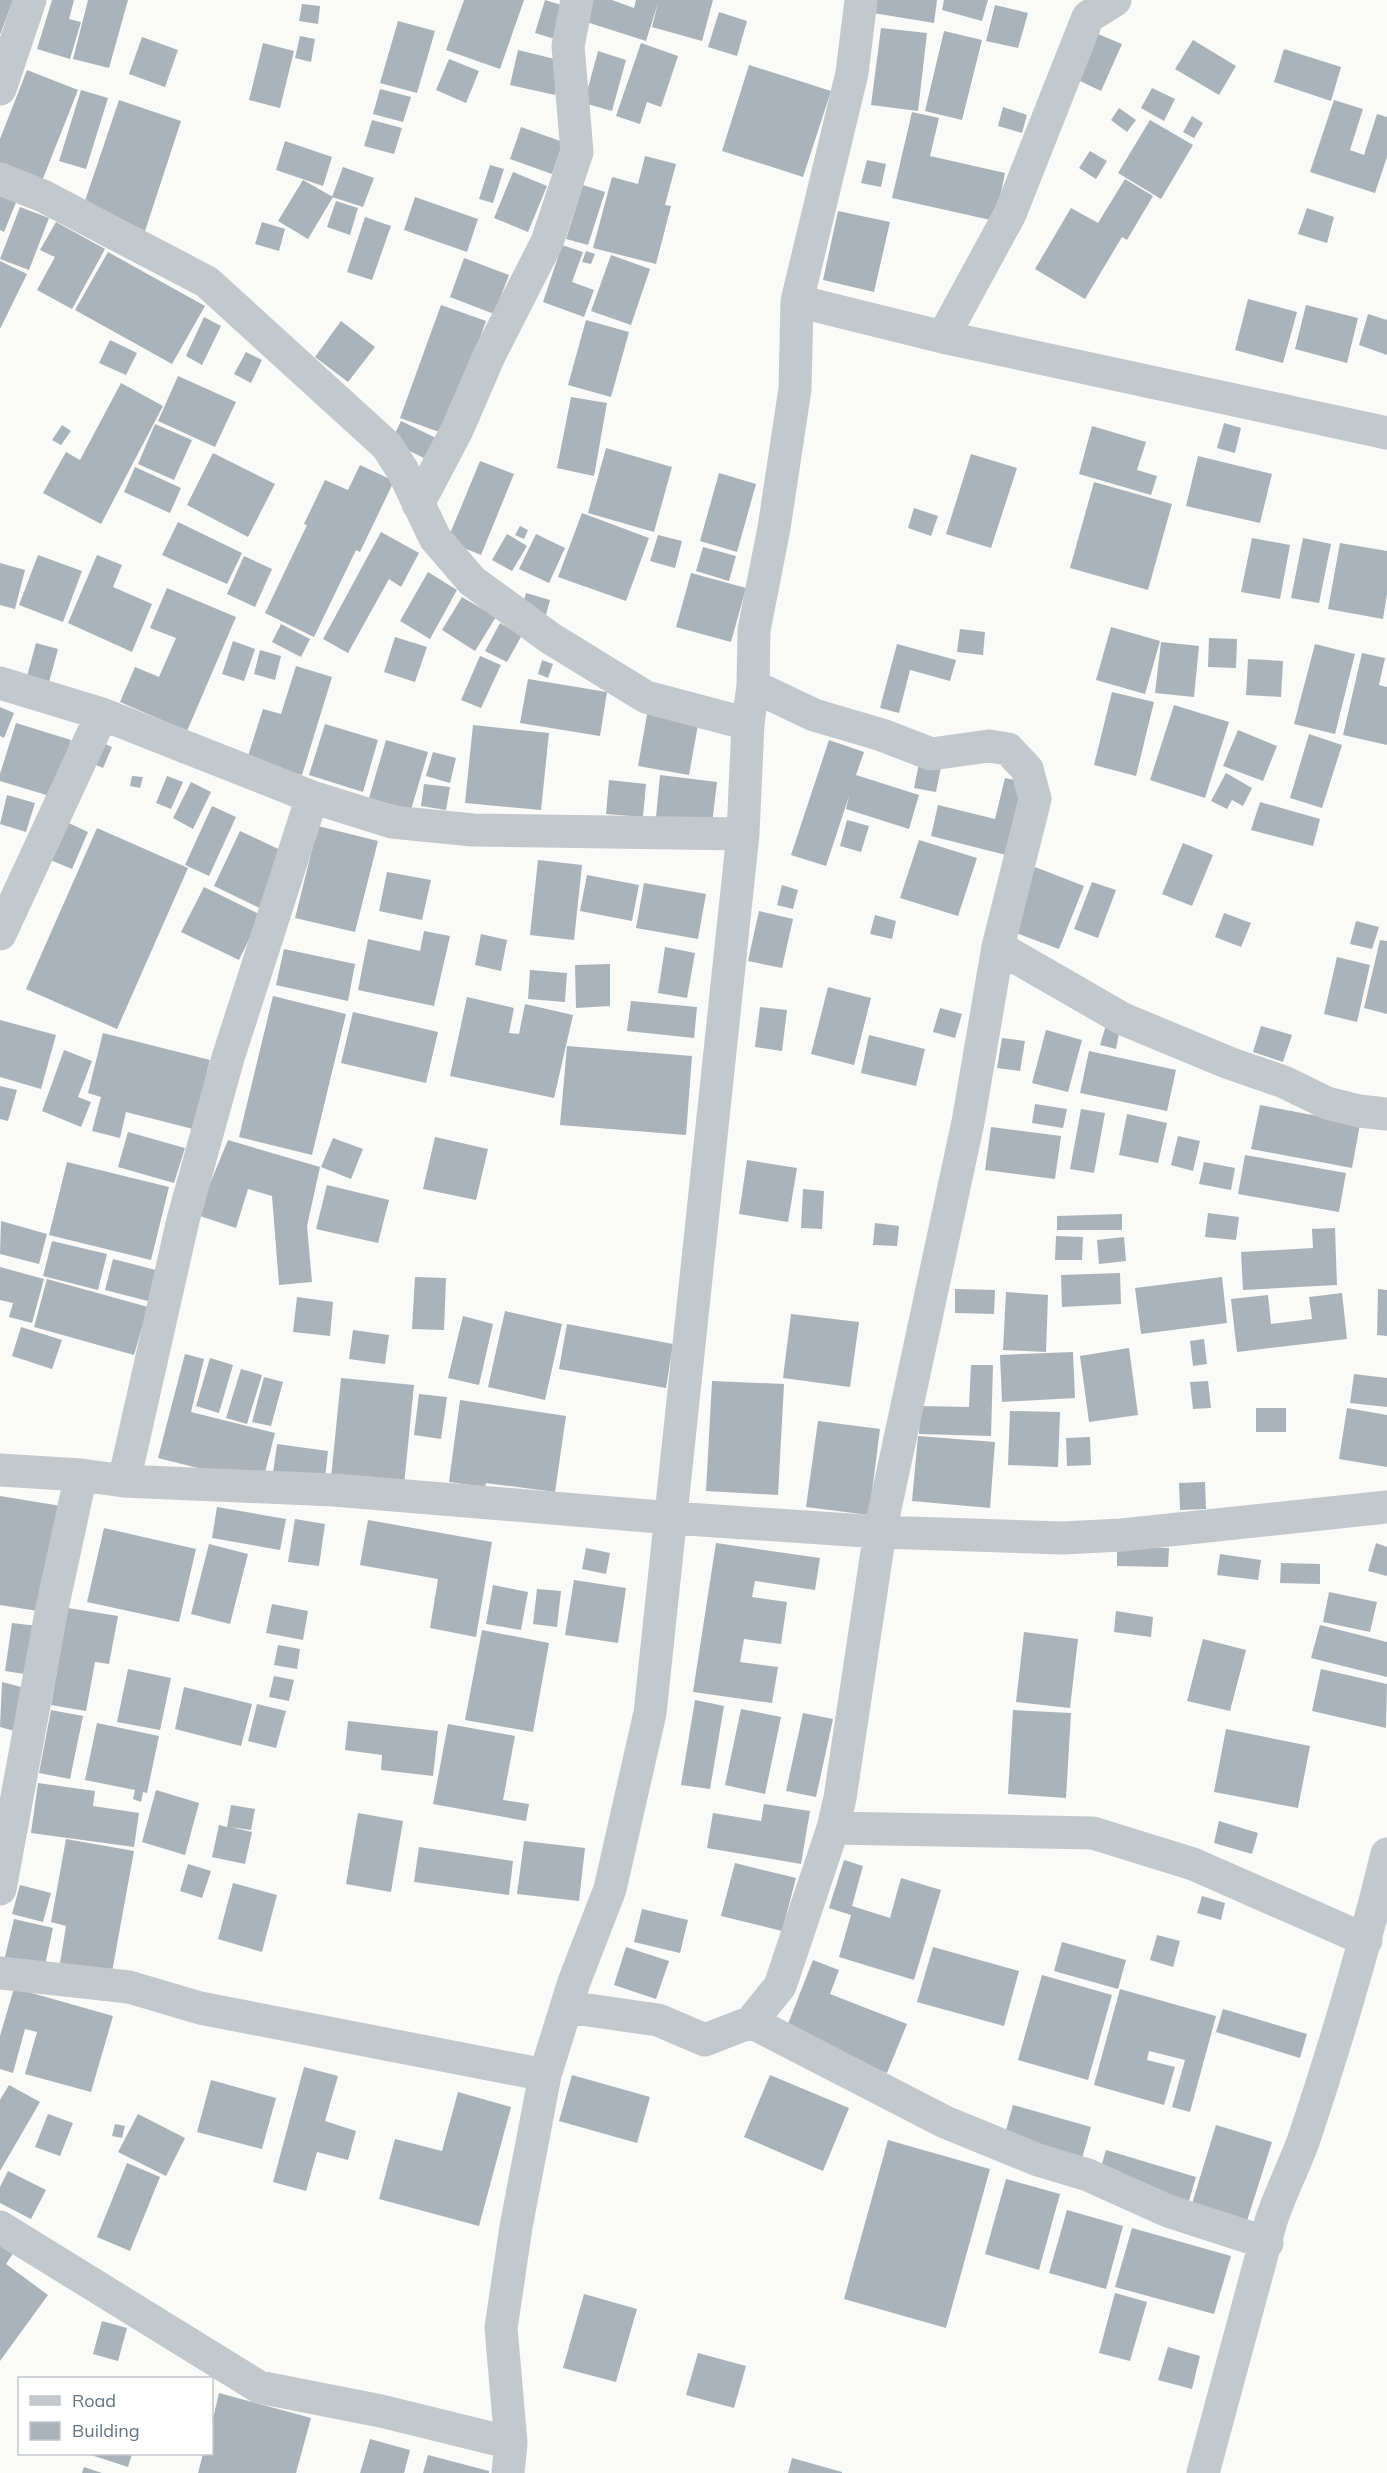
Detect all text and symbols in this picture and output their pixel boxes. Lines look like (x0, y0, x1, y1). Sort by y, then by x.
legend (18, 2377, 213, 2455)
text: Road (72, 2389, 116, 2412)
text: Building (72, 2419, 140, 2442)

